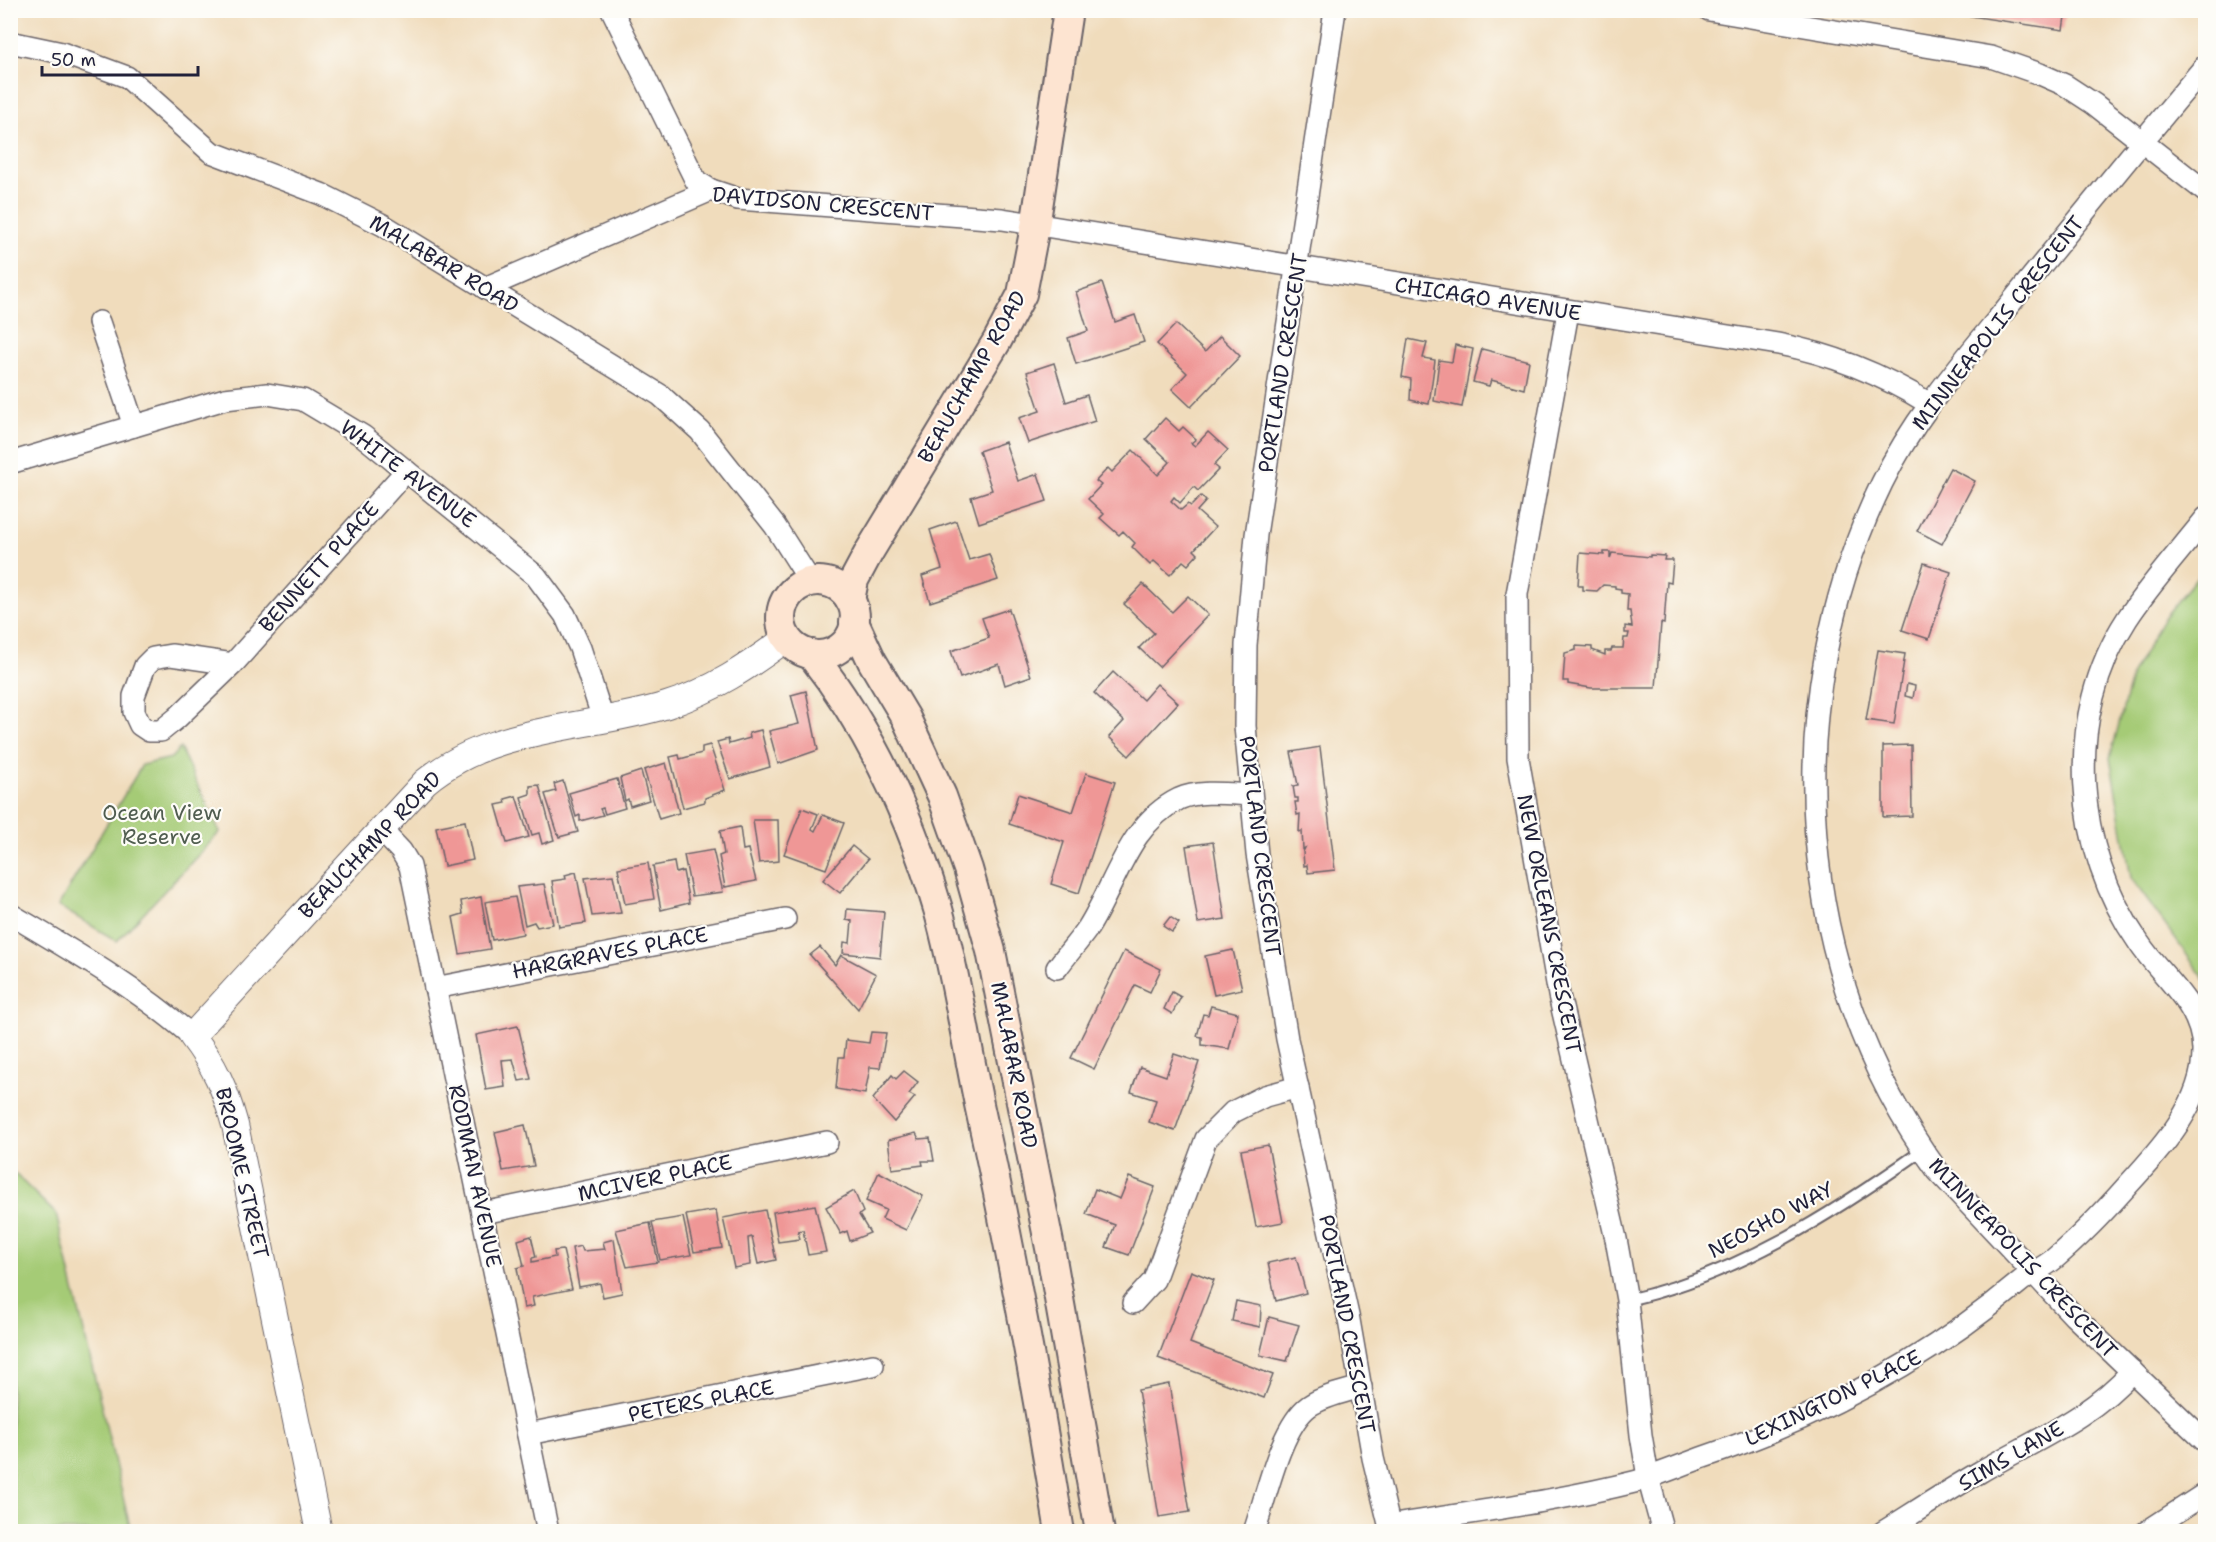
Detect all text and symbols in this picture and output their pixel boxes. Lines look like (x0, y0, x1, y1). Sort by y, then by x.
scale bar (42, 39, 198, 77)
text: 50 m (51, 48, 96, 72)
street label: DAVIDSON CRESCENT (711, 180, 935, 228)
street label: MALABAR ROAD (364, 208, 524, 320)
street label: MINNEAPOLIS CRESCENT (1905, 210, 2091, 436)
street label: PORTLAND CRESCENT (1252, 251, 1314, 475)
street label: CHICAGO AVENUE (1393, 270, 1583, 328)
street label: BEAUCHAMP ROAD (911, 286, 1033, 468)
street label: WHITE AVENUE (334, 414, 482, 534)
street label: BENNETT PLACE (253, 496, 385, 638)
street label: PORTLAND CRESCENT (1233, 734, 1287, 958)
street label: BEAUCHAMP ROAD (292, 765, 448, 925)
street label: NEW ORLEANS CRESCENT (1510, 792, 1588, 1056)
park label: Ocean View Reserve (102, 799, 222, 851)
street label: HARGRAVES PLACE (510, 920, 710, 986)
street label: MALABAR ROAD (984, 979, 1044, 1151)
street label: RODMAN AVENUE (442, 1082, 508, 1270)
street label: BROOME STREET (209, 1085, 275, 1261)
street label: MCIVER PLACE (575, 1148, 735, 1208)
street label: MINNEAPOLIS CRESCENT (1922, 1152, 2124, 1364)
street label: NEOSHO WAY (1703, 1175, 1839, 1265)
street label: PORTLAND CRESCENT (1312, 1212, 1382, 1436)
street label: LEXINGTON PLACE (1740, 1343, 1926, 1453)
street label: PETERS PLACE (626, 1373, 776, 1429)
street label: SIMS LANE (1953, 1414, 2069, 1498)

